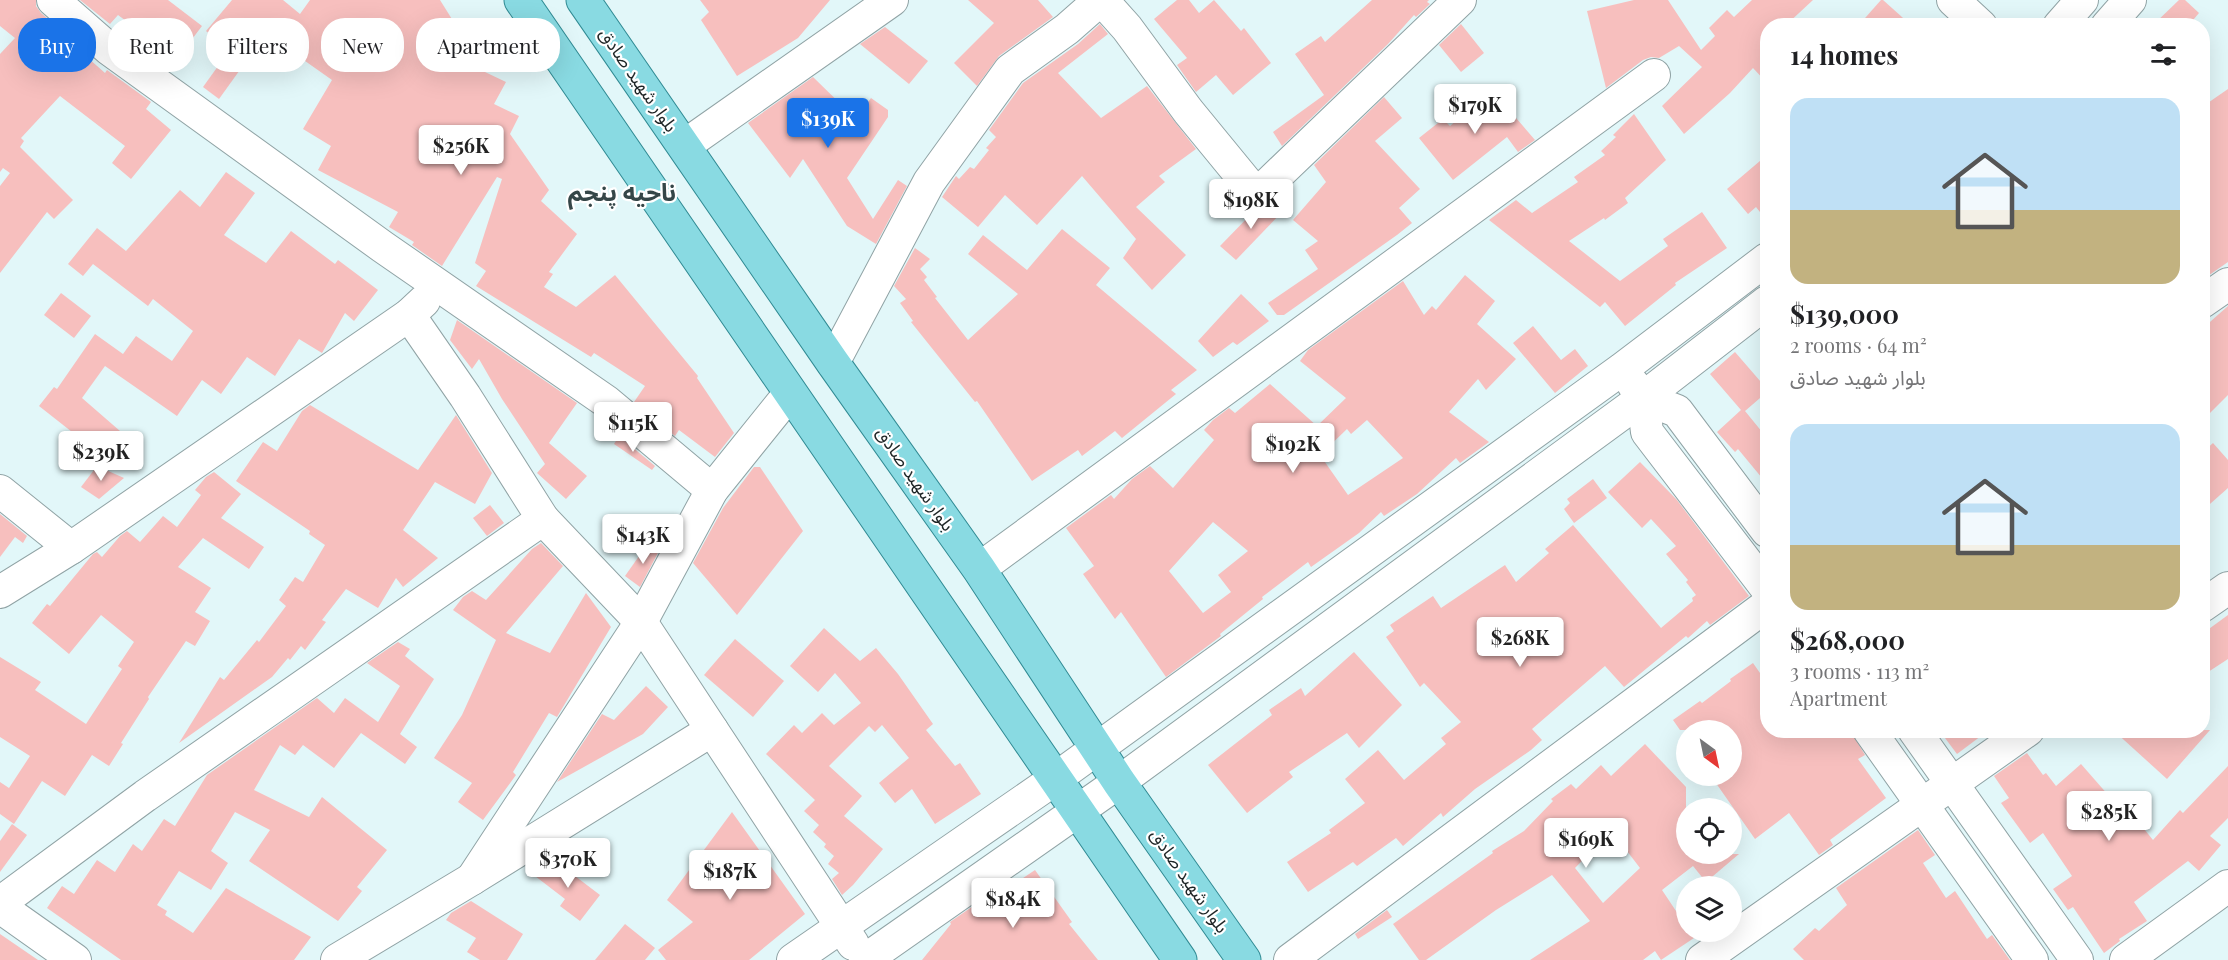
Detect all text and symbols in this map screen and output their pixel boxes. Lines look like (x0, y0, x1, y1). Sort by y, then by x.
chip: Buy (18, 18, 96, 72)
chip: Rent (108, 18, 194, 72)
chip: Filters (206, 18, 309, 72)
chip: New (321, 18, 404, 72)
chip: Apartment (416, 18, 560, 72)
street label: بلوار شهید صادق (594, 23, 684, 136)
text: 14 homes (1790, 37, 1898, 72)
icon: filters (2147, 38, 2180, 71)
pin: $179K (1433, 84, 1517, 135)
text: $179K (1448, 90, 1502, 117)
pin: $139K (786, 98, 870, 149)
text: $139K (801, 104, 855, 131)
pin: $256K (419, 125, 503, 176)
text: $256K (433, 131, 489, 158)
icon: home (1931, 137, 2039, 245)
district label: ناحیه پنجم (568, 175, 676, 210)
pin: $198K (1209, 179, 1293, 230)
text: $198K (1223, 185, 1279, 212)
text: $139,000 (1790, 296, 1899, 331)
text: 2 rooms · 64 m² (1790, 331, 1927, 358)
text: بلوار شهید صادق (1790, 363, 1926, 390)
pin: $115K (591, 402, 675, 453)
text: $115K (608, 408, 658, 435)
street label: بلوار شهید صادق (871, 422, 961, 535)
pin: $192K (1251, 423, 1335, 474)
text: $192K (1266, 429, 1320, 456)
pin: $239K (59, 431, 143, 482)
text: $239K (72, 437, 130, 464)
icon: home (1931, 463, 2039, 571)
pin: $143K (601, 514, 685, 565)
text: $143K (616, 520, 670, 547)
pin: $268K (1478, 617, 1562, 668)
text: $268,000 (1790, 622, 1905, 657)
text: $268K (1491, 623, 1549, 650)
text: 3 rooms · 113 m² (1790, 657, 1929, 684)
text: Apartment (1790, 684, 1887, 711)
north arrow (1676, 720, 1742, 786)
map controls (1676, 720, 1742, 942)
pin: $285K (2067, 791, 2151, 842)
text: $285K (2081, 797, 2137, 824)
button: locate (1676, 798, 1742, 864)
pin: $169K (1544, 818, 1628, 869)
street label: بلوار شهید صادق (1145, 824, 1235, 937)
text: $169K (1558, 824, 1614, 851)
pin: $370K (526, 838, 610, 889)
text: $370K (539, 844, 597, 871)
pin: $187K (688, 850, 772, 901)
text: $187K (703, 856, 757, 883)
button: layers (1676, 876, 1742, 942)
pin: $184K (971, 878, 1055, 929)
text: $184K (985, 884, 1041, 911)

